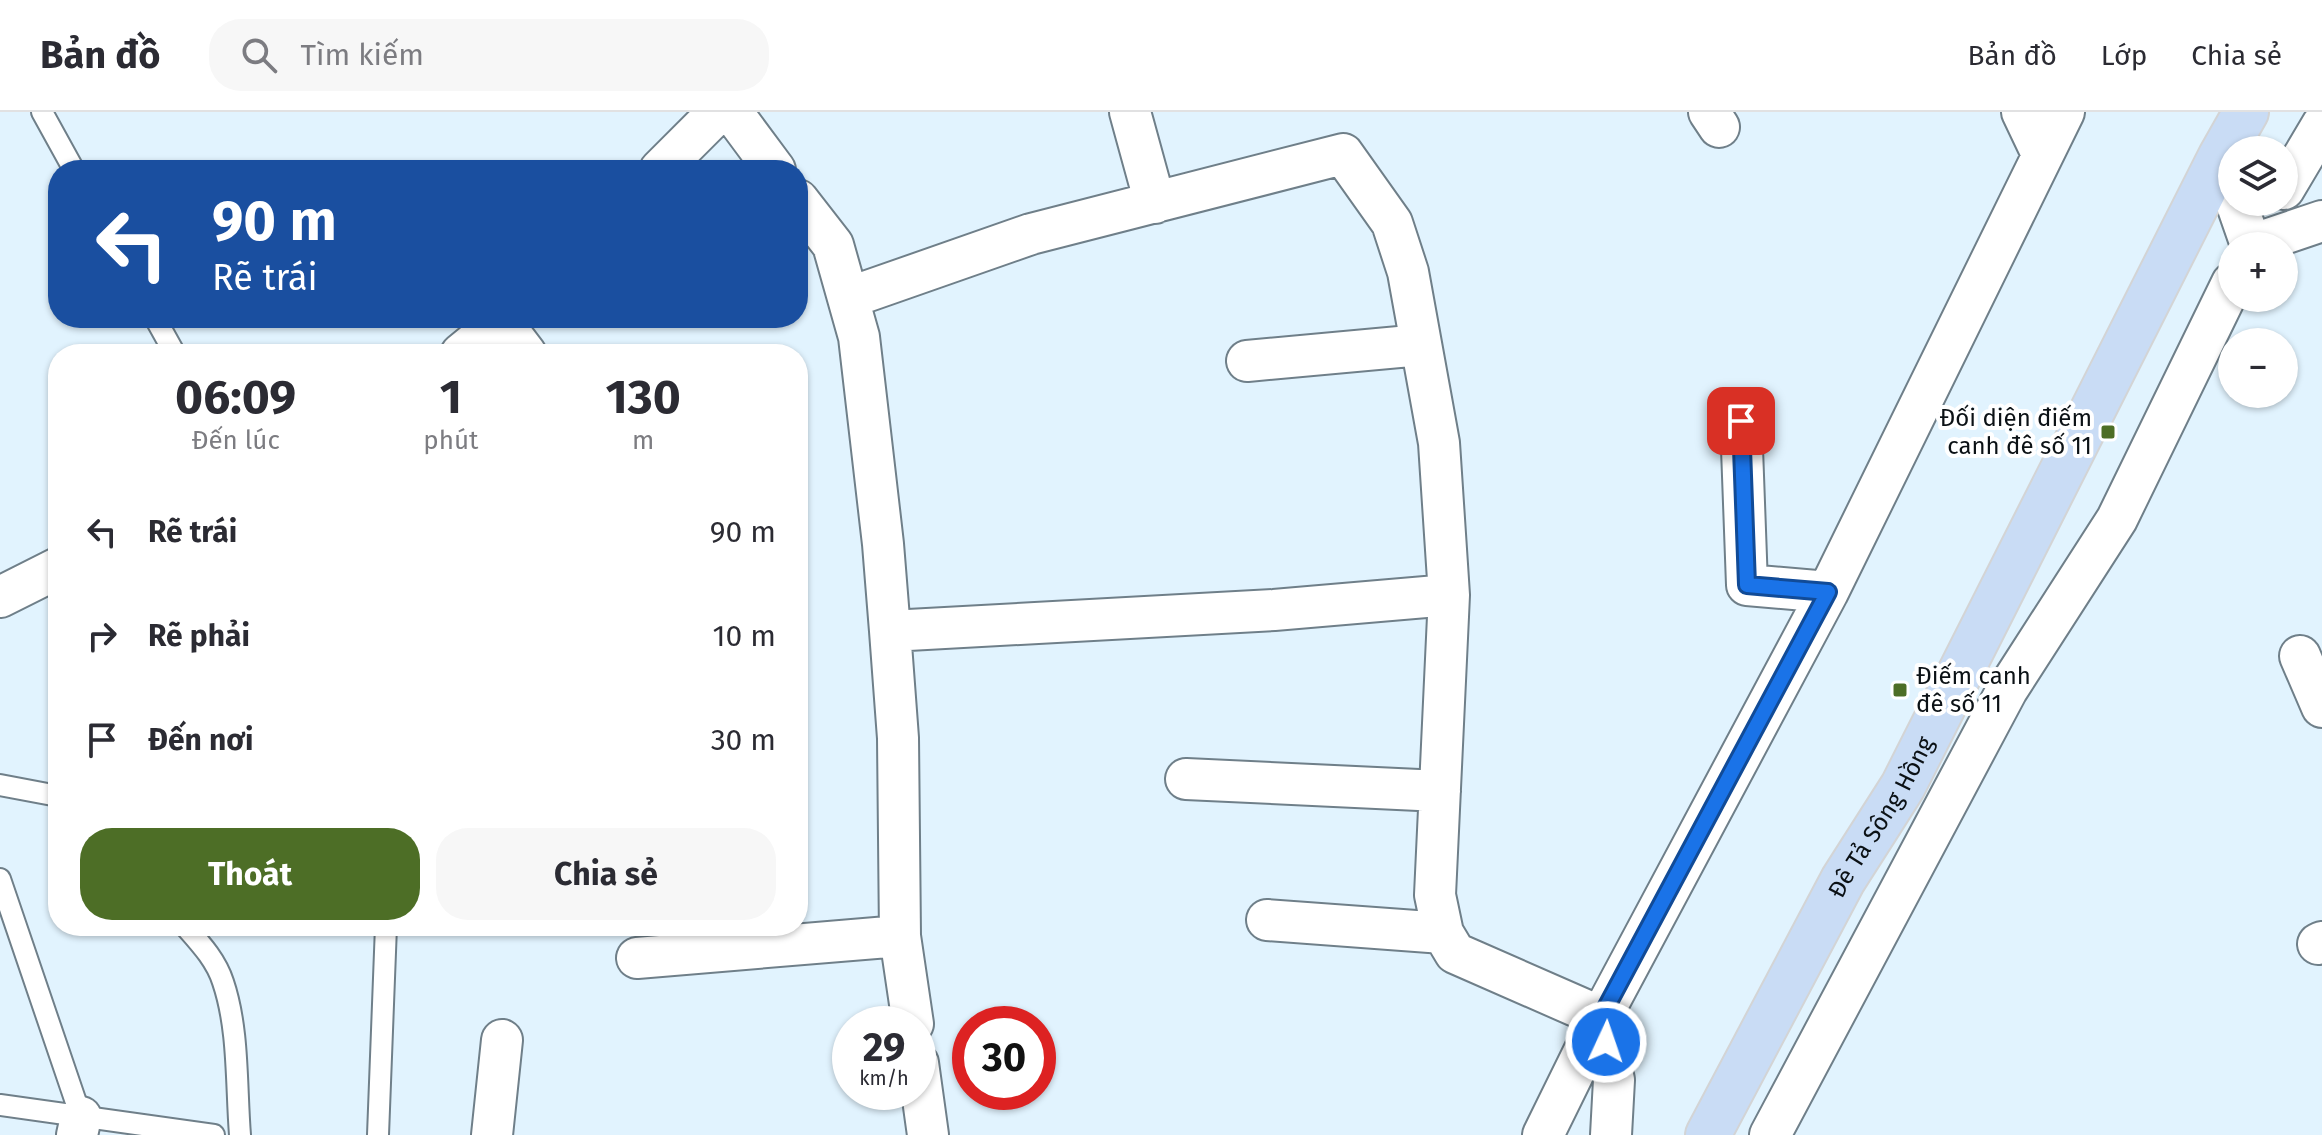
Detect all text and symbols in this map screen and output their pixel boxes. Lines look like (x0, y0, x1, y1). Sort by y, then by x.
search box (209, 19, 769, 91)
text: Bản đồ (40, 32, 161, 78)
icon: search (237, 33, 281, 77)
text: Tìm kiếm (301, 37, 424, 73)
text: Bản đồ (1967, 39, 2057, 72)
text: Lớp (2101, 39, 2147, 72)
text: Chia sẻ (2191, 39, 2282, 72)
map controls (2218, 136, 2298, 408)
button: layers (2218, 136, 2298, 216)
text: 90 m (212, 188, 337, 255)
icon: left (80, 192, 184, 296)
button: + (2218, 232, 2298, 312)
text: Rẽ trái (212, 256, 318, 300)
button: − (2218, 328, 2298, 408)
text: 06:09 (175, 368, 296, 426)
text: 1 (440, 368, 462, 426)
text: 130 (606, 368, 681, 426)
pin (1707, 387, 1775, 455)
icon: arrive (1719, 399, 1763, 443)
place label: Đối diện điếm canh đê số 11 (1940, 404, 2092, 460)
marker: Đối diện điếm canh đê số 11 (2099, 423, 2117, 441)
text: Đến lúc (191, 425, 280, 456)
text: phút (423, 425, 479, 456)
text: m (632, 425, 654, 456)
icon: left (80, 510, 124, 554)
text: Rẽ trái (148, 514, 237, 550)
text: 90 m (710, 514, 776, 550)
icon: right (80, 614, 124, 658)
text: Rẽ phải (148, 618, 250, 654)
text: 10 m (713, 618, 776, 654)
place label: Điếm canh đê số 11 (1916, 662, 2031, 718)
marker: Điếm canh đê số 11 (1891, 681, 1909, 699)
icon: arrive (80, 718, 124, 762)
text: Đến nơi (148, 722, 253, 758)
text: 30 m (711, 722, 776, 758)
street label: Đê Tả Sông Hồng (1822, 732, 1940, 902)
button: Thoát (80, 828, 420, 920)
button: Chia sẻ (436, 828, 776, 920)
position arrow (1564, 1000, 1648, 1084)
speed limit sign: 30 (952, 1006, 1056, 1110)
text: 29 (863, 1024, 905, 1072)
text: km/h (859, 1066, 909, 1090)

